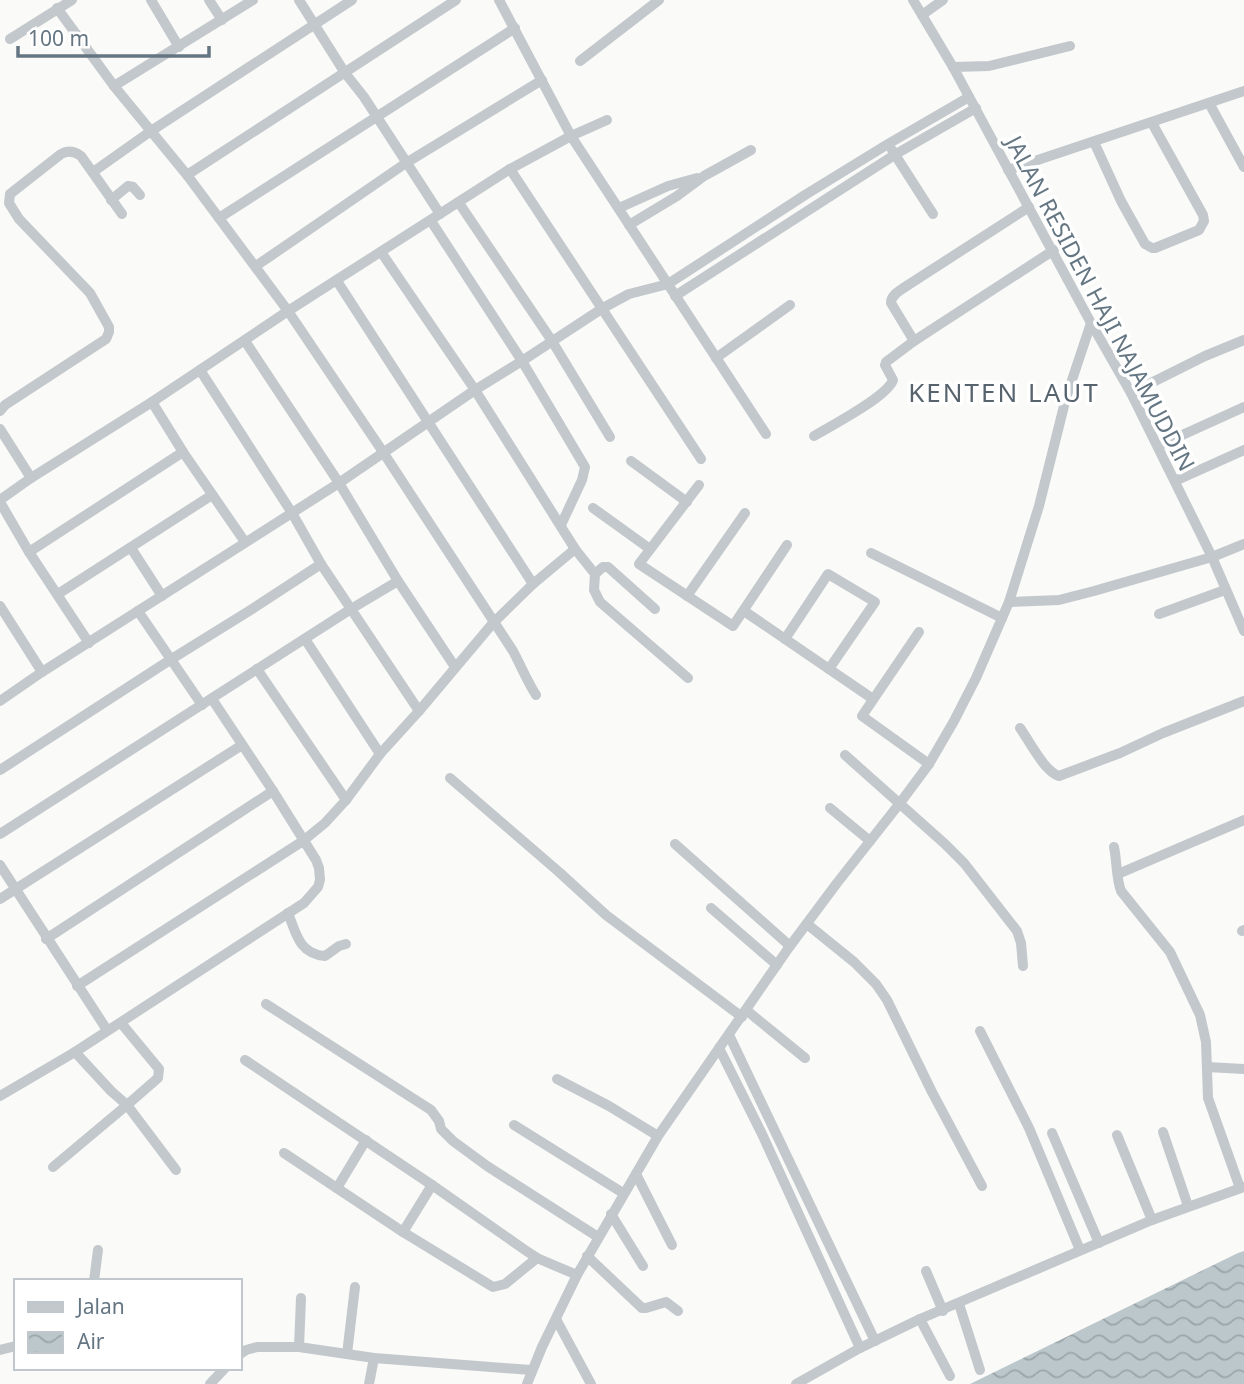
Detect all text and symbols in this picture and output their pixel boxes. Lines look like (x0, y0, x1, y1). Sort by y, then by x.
scale bar (18, 14, 208, 58)
text: 100 m (28, 24, 89, 52)
street label: JALAN RESIDEN HAJI NAJAMUDDIN (998, 128, 1203, 476)
district label: KENTEN LAUT (908, 374, 1100, 410)
legend (14, 1279, 242, 1370)
text: Jalan (75, 1292, 125, 1320)
text: Air (77, 1327, 105, 1355)

